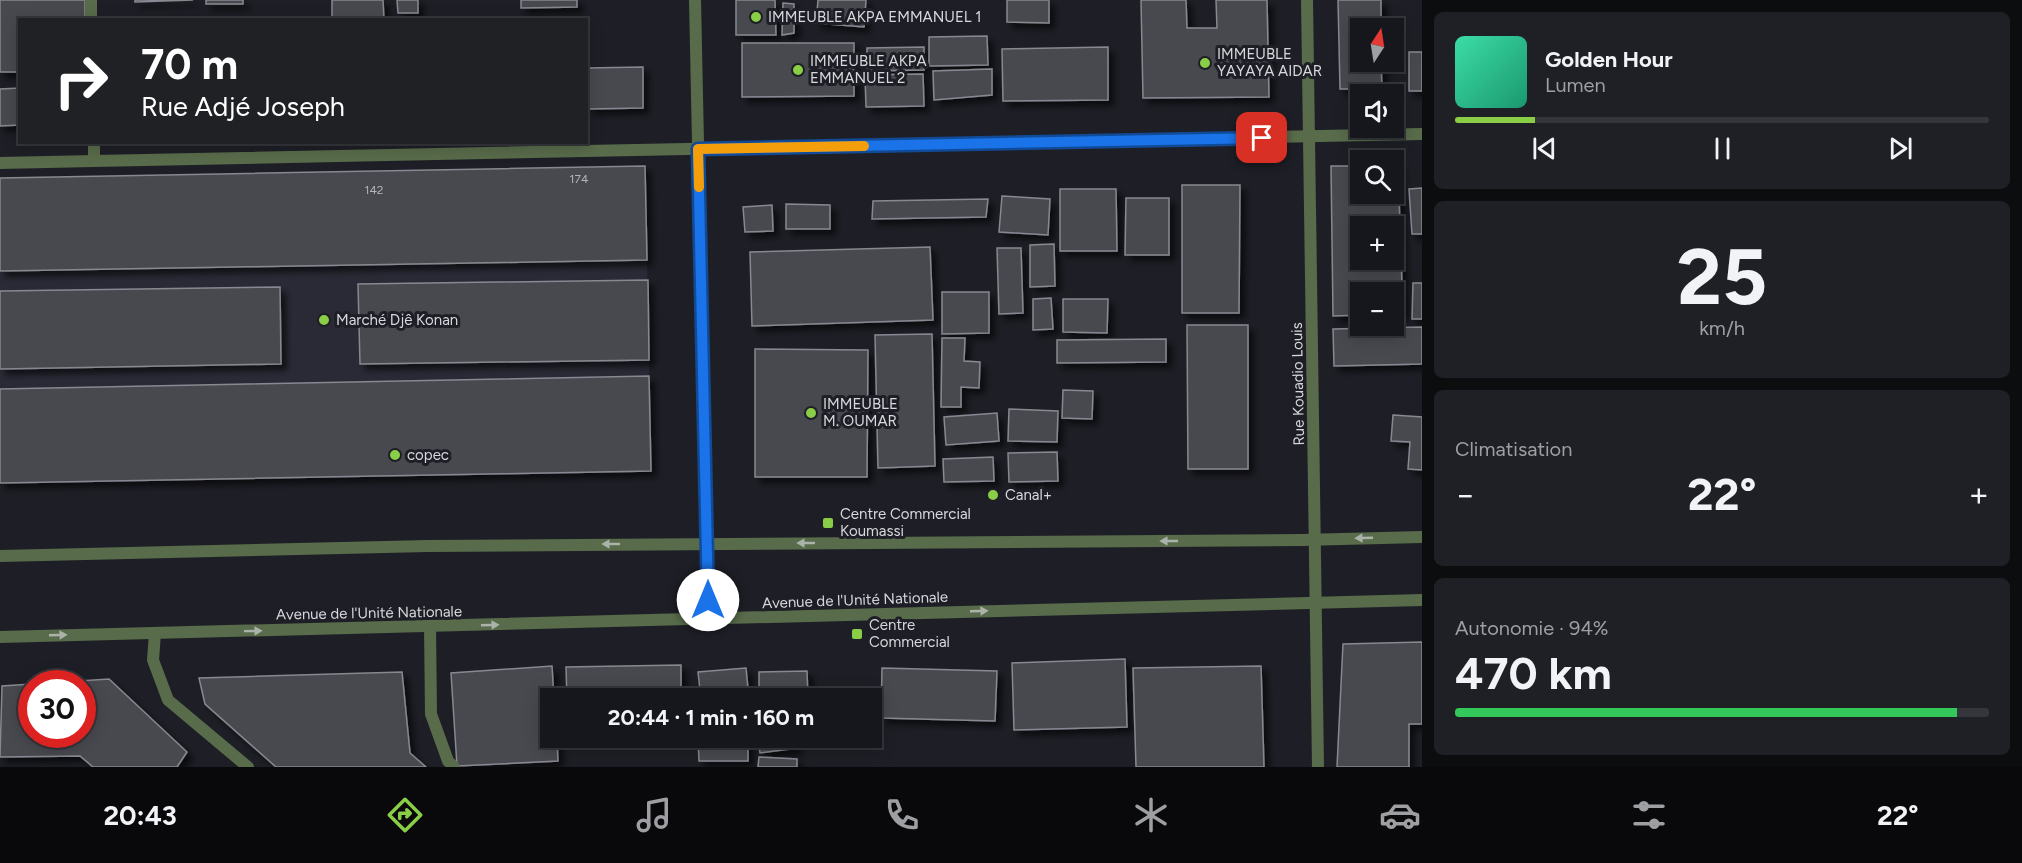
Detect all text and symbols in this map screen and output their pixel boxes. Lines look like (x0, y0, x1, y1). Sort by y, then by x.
place label: IMMEUBLE AKPA EMMANUEL 1 (768, 8, 982, 26)
marker: IMMEUBLE AKPA EMMANUEL 1 (749, 10, 763, 24)
north arrow (1350, 18, 1404, 72)
map controls (1350, 18, 1404, 336)
text: 70 m (141, 39, 238, 90)
icon: right (42, 42, 120, 120)
place label: IMMEUBLE YAYAYA AIDAR (1217, 45, 1322, 80)
text: Golden Hour (1545, 46, 1673, 73)
place label: IMMEUBLE AKPA EMMANUEL 2 (810, 52, 927, 87)
marker: IMMEUBLE YAYAYA AIDAR (1198, 56, 1212, 70)
marker: IMMEUBLE AKPA EMMANUEL 2 (791, 63, 805, 77)
text: Lumen (1545, 73, 1606, 97)
button: sound (1350, 84, 1404, 138)
text: Rue Adjé Joseph (141, 90, 345, 123)
pin (1236, 112, 1287, 163)
icon: arrive (1245, 121, 1278, 154)
icon: previous (1528, 132, 1561, 165)
icon: pause (1706, 132, 1739, 165)
icon: next (1884, 132, 1917, 165)
button: search (1350, 150, 1404, 204)
house number: 174 (570, 172, 589, 186)
house number: 142 (364, 183, 384, 197)
button: + (1350, 216, 1404, 270)
text: 25 (1677, 230, 1767, 324)
button: − (1350, 282, 1404, 336)
place label: Marché Djê Konan (336, 311, 458, 329)
marker: Marché Djê Konan (317, 313, 331, 327)
text: km/h (1699, 316, 1745, 340)
street label: Rue Kouadio Louis (1288, 322, 1308, 446)
place label: IMMEUBLE M. OUMAR (823, 395, 898, 430)
marker: IMMEUBLE M. OUMAR (804, 406, 818, 420)
text: Climatisation (1455, 437, 1572, 461)
place label: copec (407, 446, 449, 464)
marker: copec (388, 448, 402, 462)
text: 22° (1687, 467, 1757, 521)
text: − (1455, 475, 1476, 514)
text: + (1968, 475, 1989, 514)
place label: Canal+ (1005, 486, 1052, 504)
marker: Canal+ (986, 488, 1000, 502)
place label: Centre Commercial Koumassi (840, 505, 971, 540)
marker: Centre Commercial Koumassi (821, 516, 835, 530)
one-way arrow (1354, 534, 1373, 543)
one-way arrow (1159, 536, 1178, 546)
one-way arrow (796, 538, 815, 548)
one-way arrow (601, 539, 620, 549)
position arrow (676, 568, 740, 632)
street label: Avenue de l'Unité Nationale (762, 588, 948, 612)
street label: Avenue de l'Unité Nationale (276, 602, 462, 624)
one-way arrow (970, 607, 989, 616)
place label: Centre Commercial (869, 616, 950, 651)
text: Autonomie · 94% (1455, 616, 1609, 640)
one-way arrow (481, 620, 500, 630)
one-way arrow (244, 626, 263, 635)
marker: Centre Commercial (850, 627, 864, 641)
one-way arrow (49, 631, 68, 640)
text: 470 km (1455, 646, 1612, 700)
speed limit sign: 30 (18, 670, 96, 748)
text: 20:44 · 1 min · 160 m (608, 704, 814, 731)
icon: directions (384, 794, 426, 836)
icon: music (633, 794, 675, 836)
icon: phone (881, 794, 923, 836)
icon: climate (1130, 794, 1172, 836)
icon: car (1379, 794, 1421, 836)
icon: filters (1628, 794, 1670, 836)
text: 20:43 (103, 799, 177, 832)
text: 22° (1877, 799, 1919, 832)

